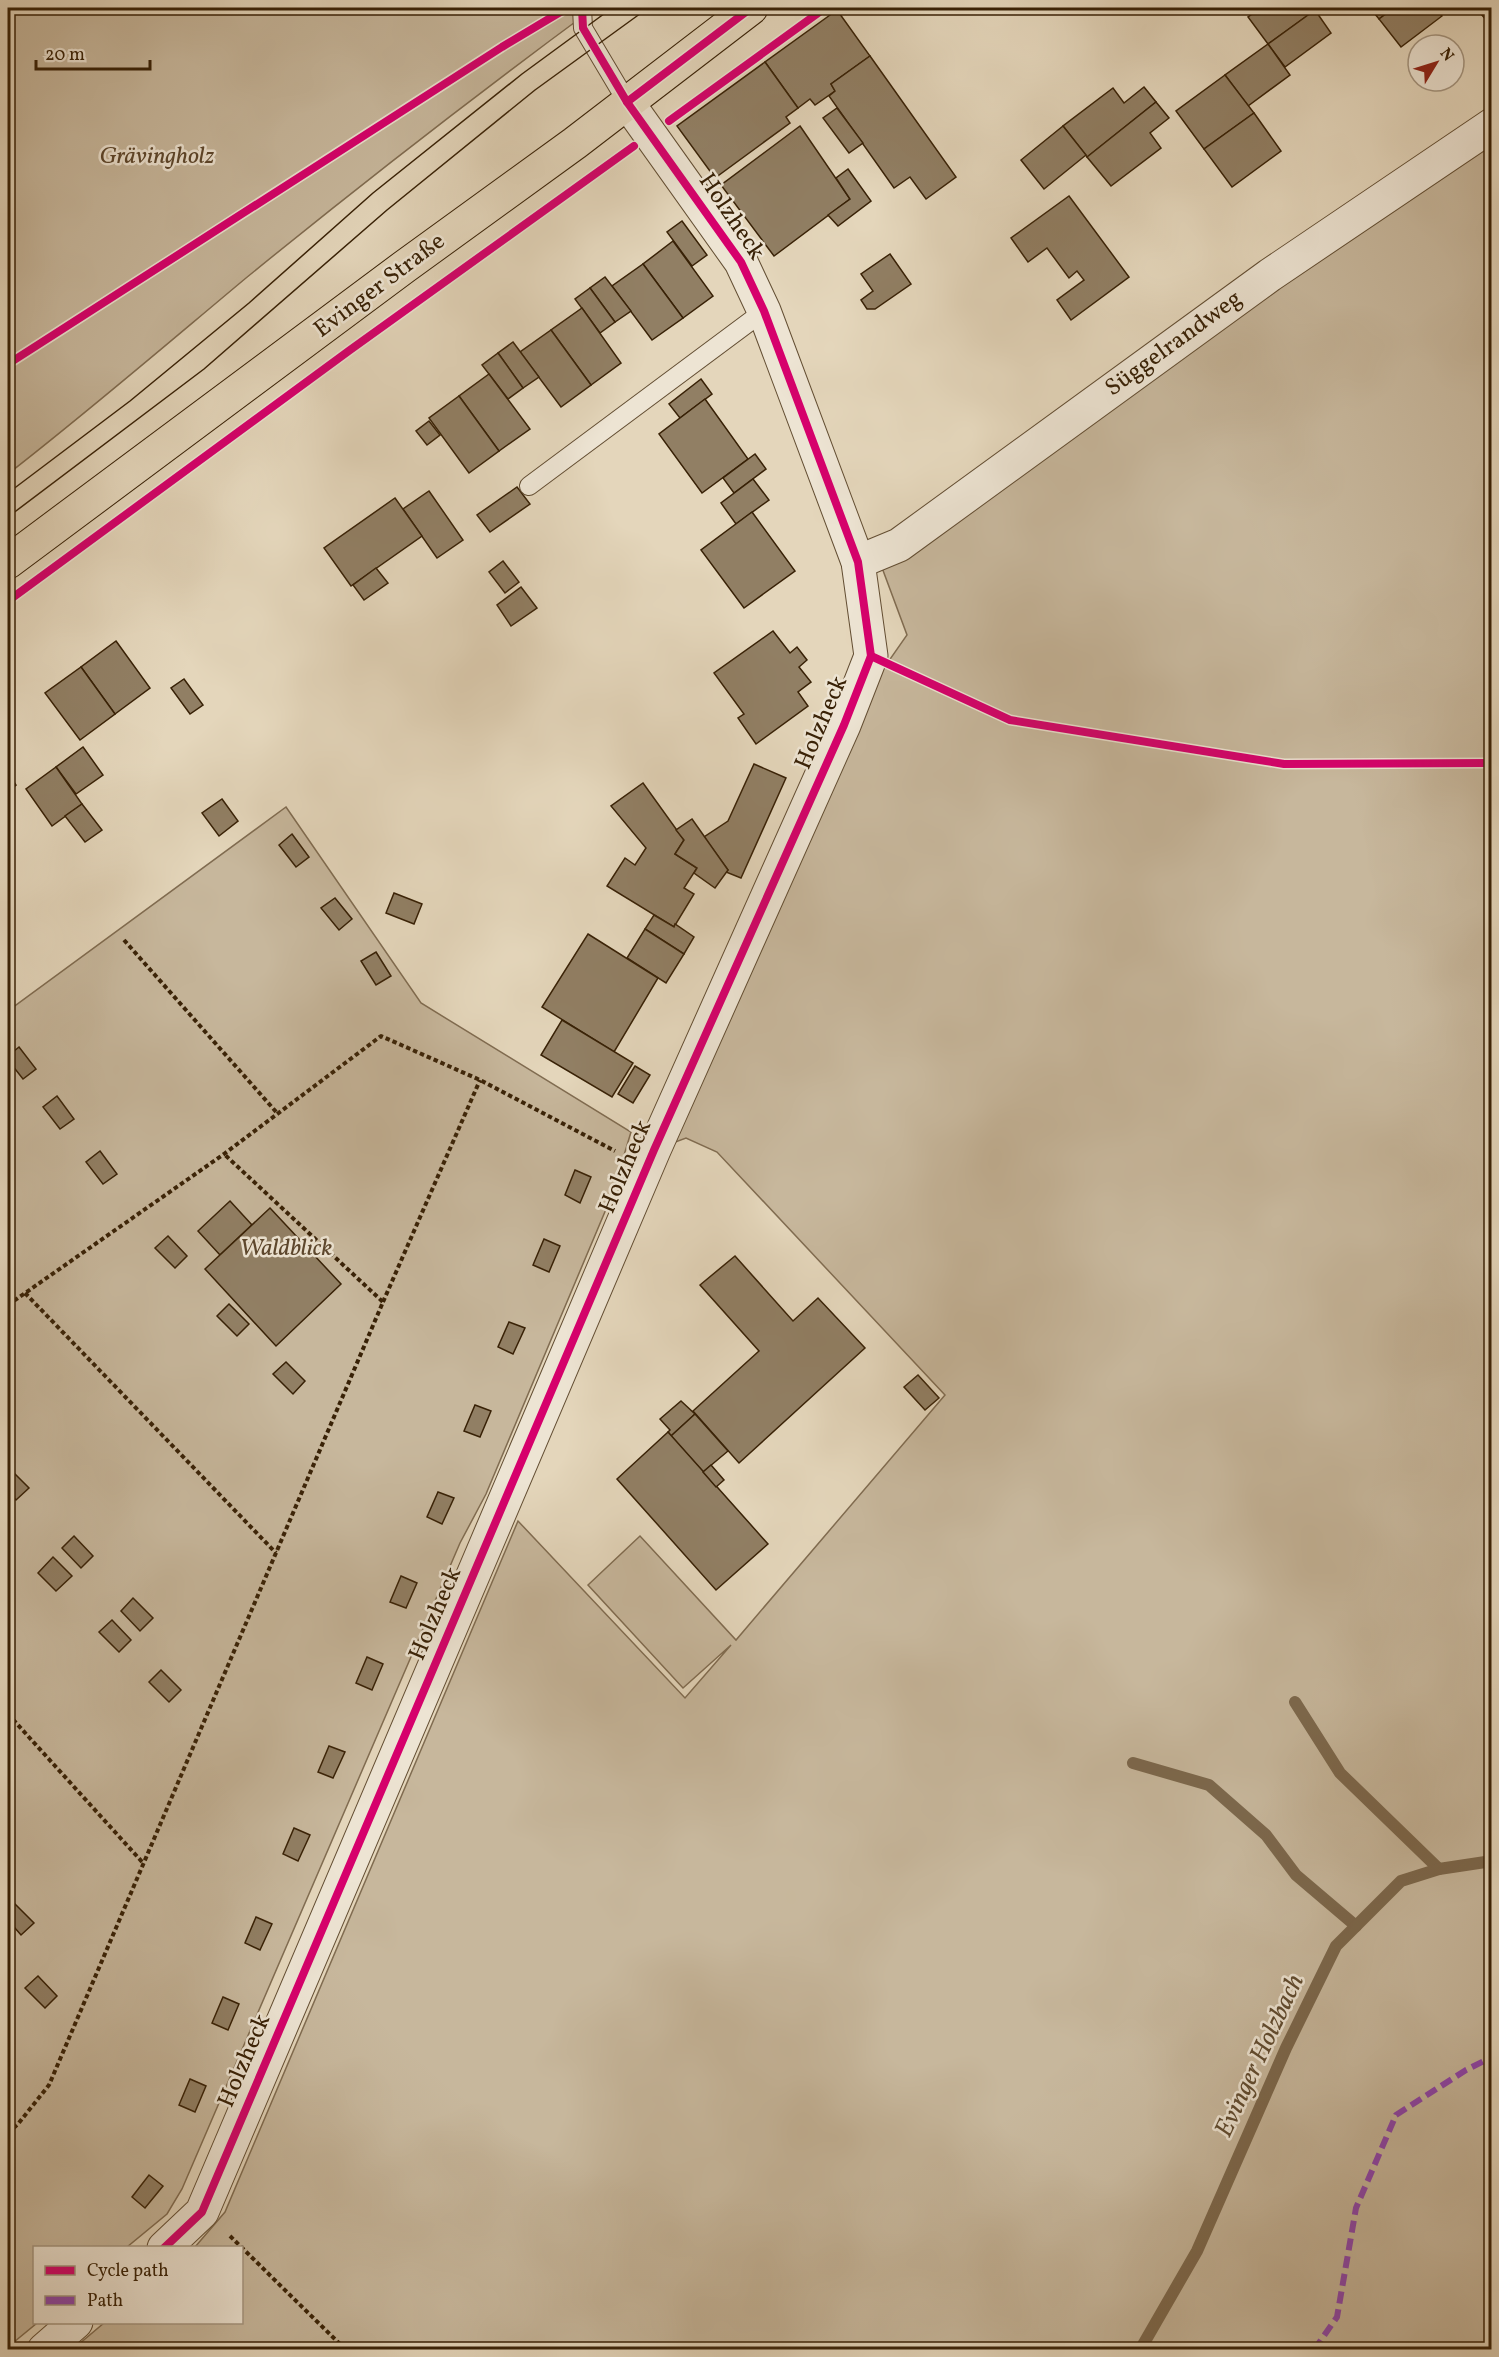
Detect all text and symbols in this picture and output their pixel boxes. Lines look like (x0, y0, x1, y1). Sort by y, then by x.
scale bar (36, 33, 150, 71)
north arrow (1406, 33, 1466, 93)
text: 20 m (45, 43, 85, 68)
text: N (1434, 44, 1459, 67)
park label: Grävingholz (100, 140, 215, 174)
street label: Holzheck (689, 167, 773, 267)
street label: Evinger Straße (307, 225, 453, 347)
street label: Süggelrandweg (1099, 283, 1249, 405)
street label: Holzheck (787, 671, 857, 775)
street label: Holzheck (591, 1115, 661, 1219)
park label: Waldblick (240, 1232, 332, 1266)
street label: Holzheck (401, 1562, 471, 1666)
water label: Evinger Holzbach (1206, 1968, 1314, 2144)
street label: Holzheck (210, 2009, 280, 2113)
legend (33, 2246, 243, 2324)
text: Cycle path (87, 2259, 169, 2284)
text: Path (87, 2289, 123, 2314)

